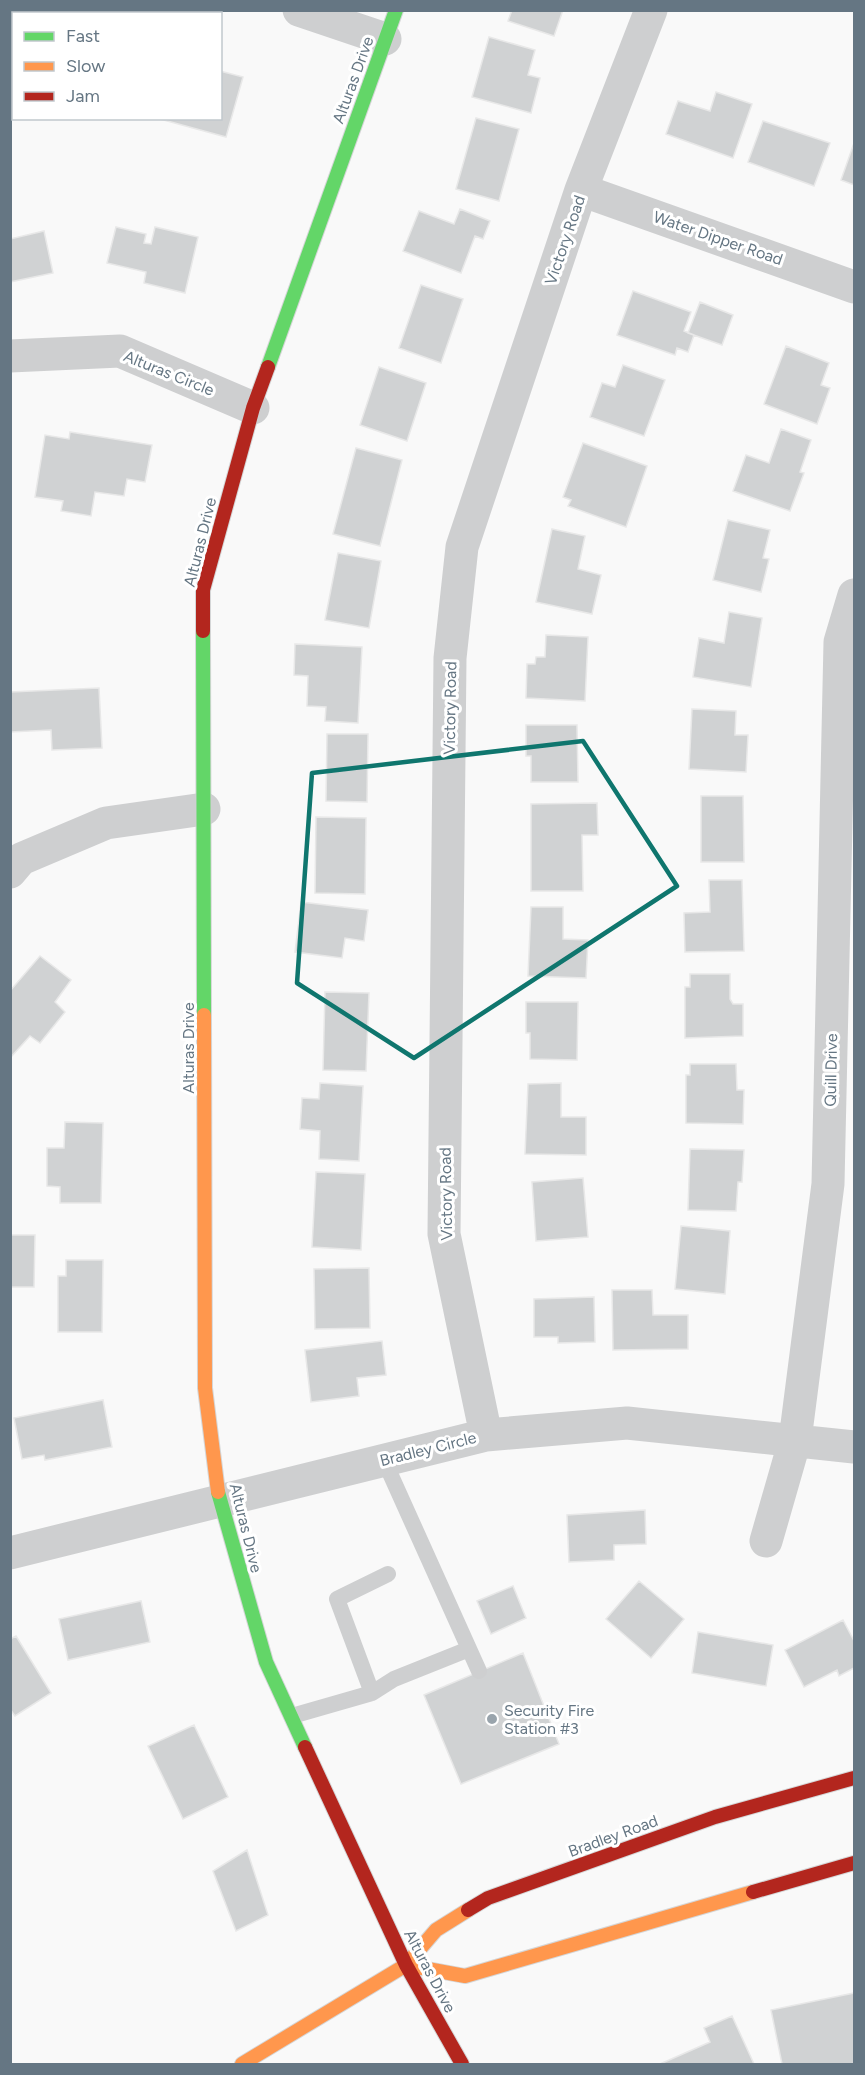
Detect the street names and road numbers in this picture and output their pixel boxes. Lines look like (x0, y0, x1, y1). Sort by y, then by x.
street label: Alturas Drive (328, 34, 378, 126)
street label: Victory Road (541, 193, 589, 287)
street label: Water Dipper Road (651, 207, 785, 269)
street label: Alturas Circle (121, 346, 217, 400)
street label: Alturas Drive (180, 495, 220, 589)
street label: Victory Road (440, 661, 460, 755)
street label: Alturas Drive (179, 1002, 198, 1094)
street label: Quill Drive (821, 1033, 841, 1107)
street label: Victory Road (436, 1147, 456, 1241)
street label: Bradley Circle (378, 1428, 478, 1470)
street label: Alturas Drive (226, 1481, 266, 1575)
street label: Bradley Road (566, 1811, 660, 1861)
street label: Alturas Drive (400, 1926, 460, 2016)

